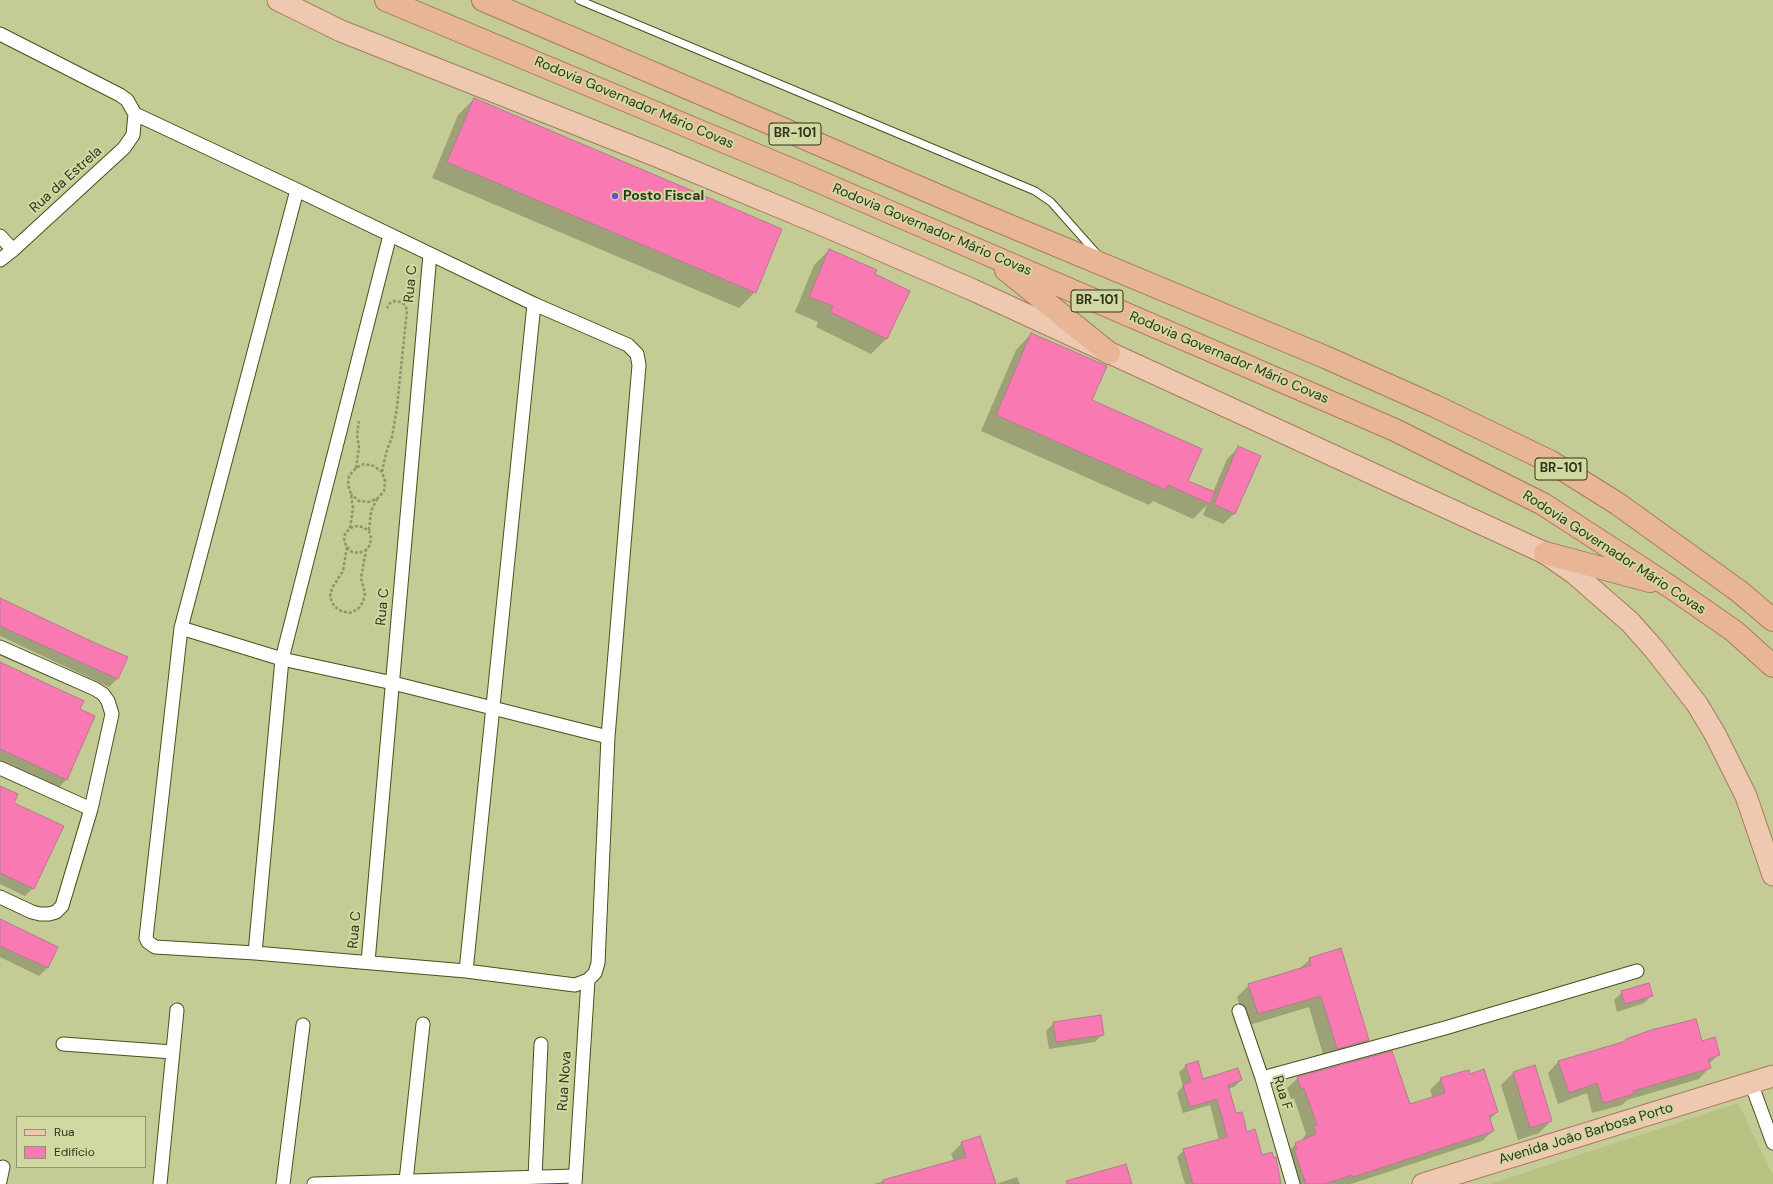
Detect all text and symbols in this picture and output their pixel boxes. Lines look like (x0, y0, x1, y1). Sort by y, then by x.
street label: Rodovia Governador Mário Covas (532, 53, 736, 153)
road number: BR-101 (769, 123, 821, 145)
street label: Rua da Estrela (26, 143, 106, 217)
street label: Rodovia Governador Mário Covas (830, 180, 1034, 280)
place label: Posto Fiscal (623, 188, 704, 204)
marker: Posto Fiscal (610, 191, 620, 201)
street label: Rua C (401, 264, 421, 304)
road number: BR-101 (1071, 290, 1123, 312)
street label: Rodovia Governador Mário Covas (1127, 308, 1331, 408)
road number: BR-101 (1535, 458, 1587, 480)
street label: Rodovia Governador Mário Covas (1519, 487, 1709, 619)
street label: Rua C (373, 587, 393, 627)
street label: Rua C (345, 910, 365, 950)
street label: Rua Nova (555, 1051, 575, 1111)
street label: Rua F (1269, 1074, 1295, 1112)
street label: Avenida João Barbosa Porto (1497, 1099, 1675, 1169)
legend (16, 1116, 146, 1168)
text: Rua (54, 1124, 75, 1140)
text: Edifício (54, 1144, 95, 1160)

